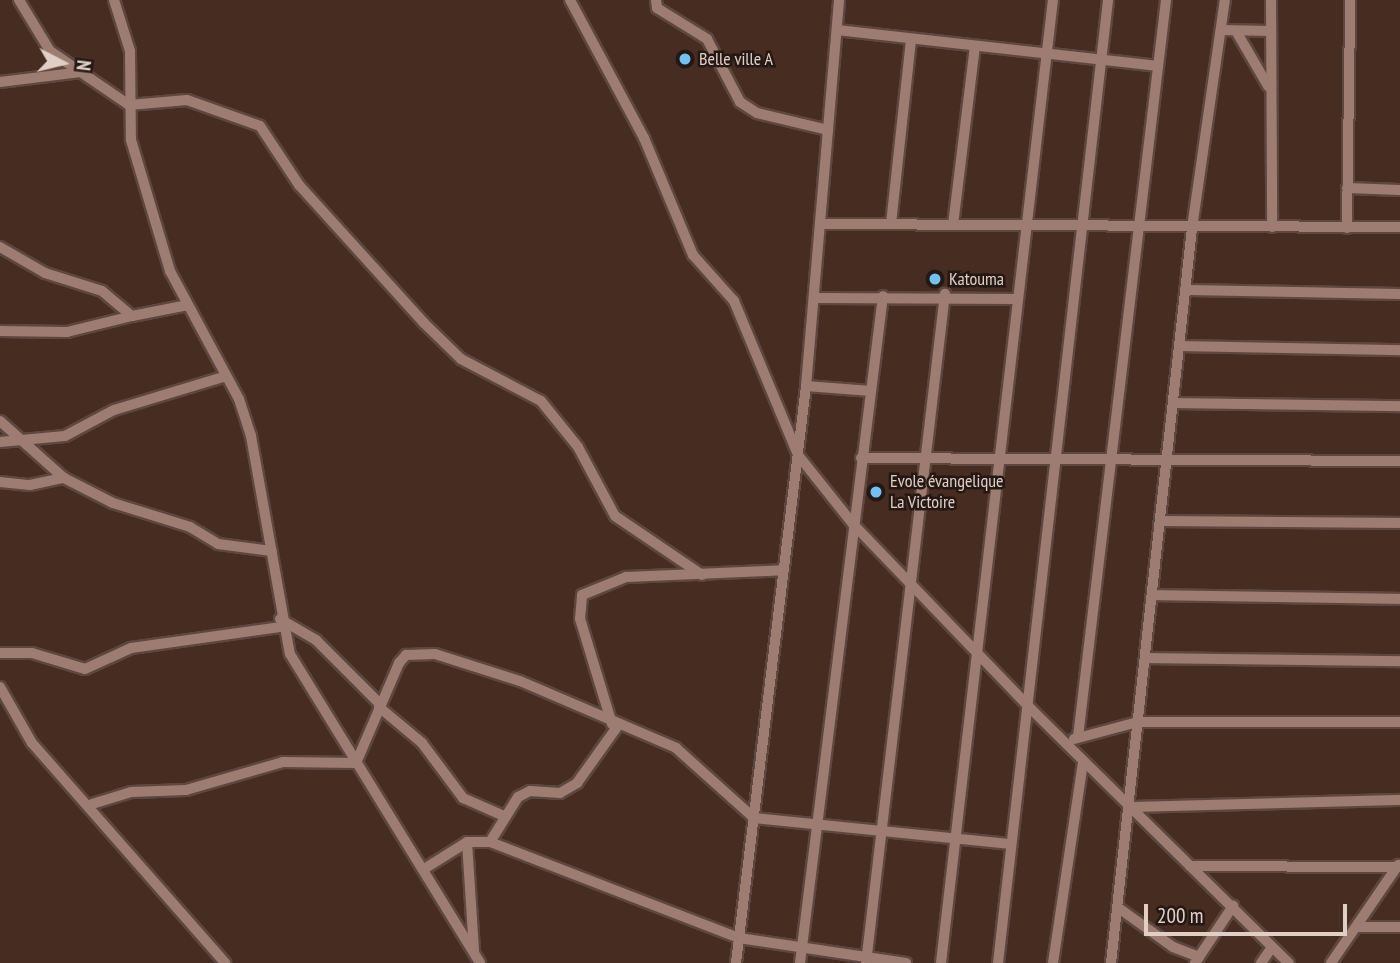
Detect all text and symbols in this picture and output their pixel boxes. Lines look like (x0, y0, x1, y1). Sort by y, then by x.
north arrow (28, 28, 98, 98)
place label: Belle ville A (699, 48, 774, 70)
marker: Belle ville A (677, 51, 693, 67)
text: N (71, 59, 96, 72)
place label: Katouma (949, 268, 1004, 290)
marker: Katouma (927, 271, 943, 287)
place label: Evole évangelique La Victoire (890, 471, 1003, 514)
marker: Evole évangelique La Victoire (868, 484, 884, 500)
scale bar (1148, 890, 1351, 934)
text: 200 m (1157, 902, 1203, 929)

